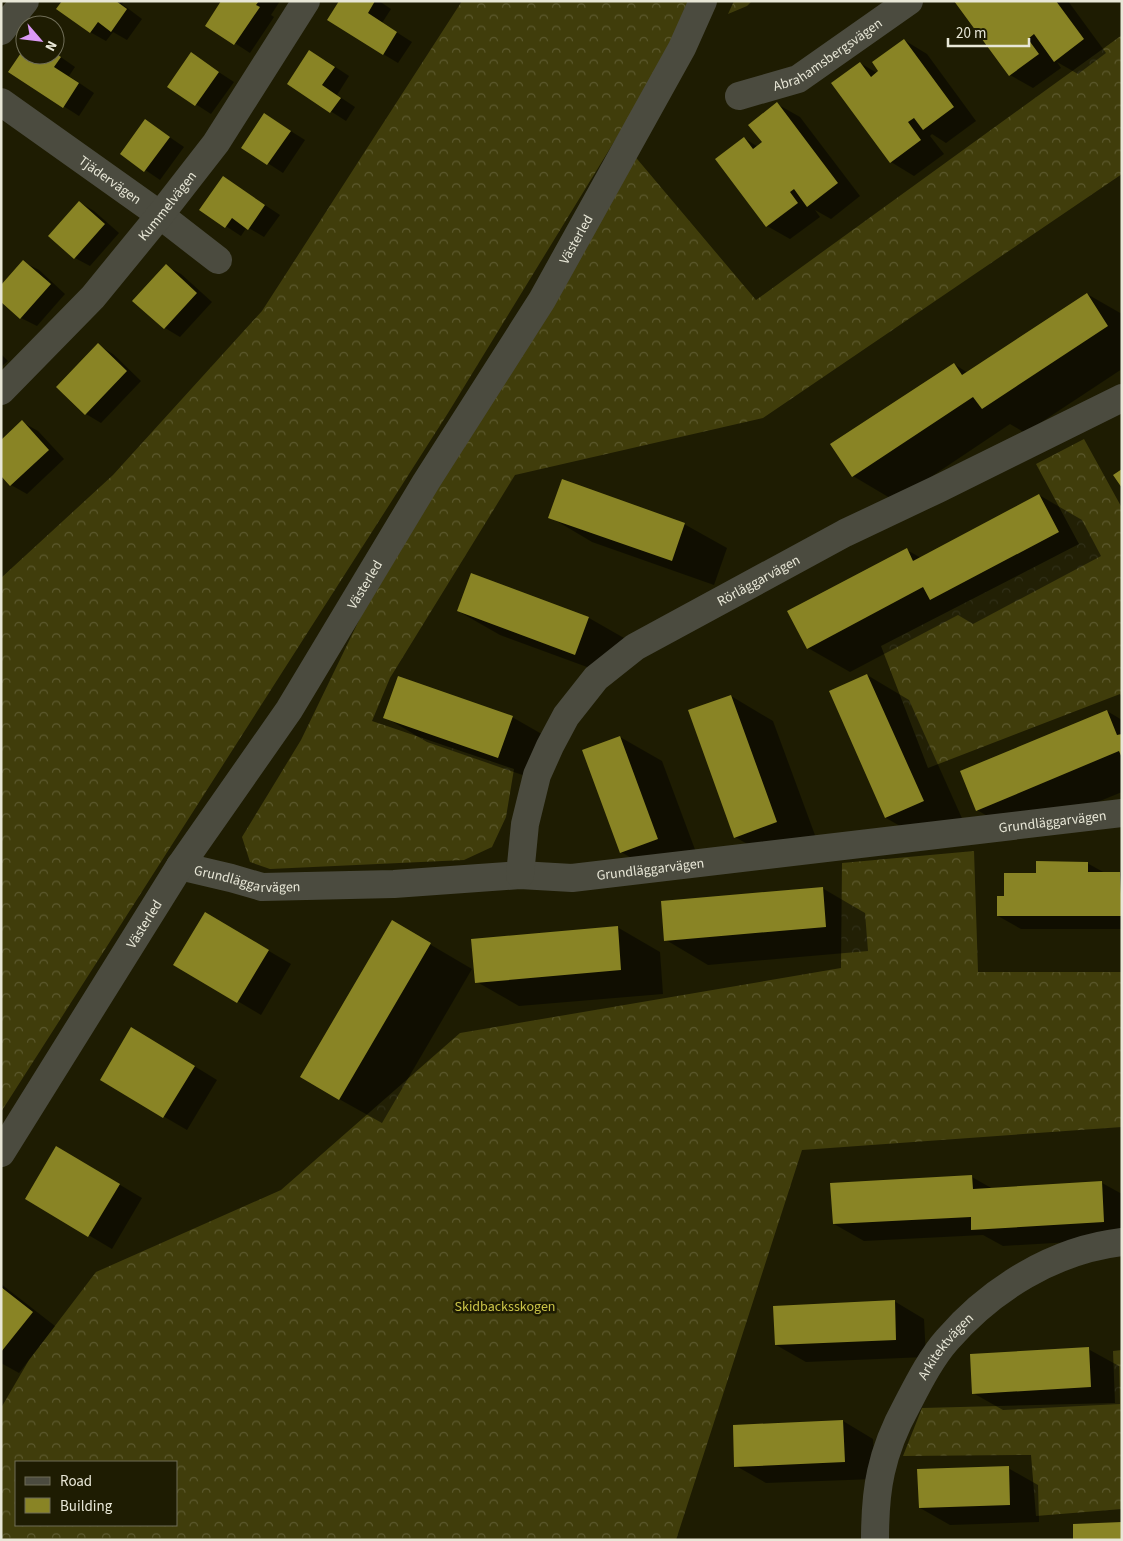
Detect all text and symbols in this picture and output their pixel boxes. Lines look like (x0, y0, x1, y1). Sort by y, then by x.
street label: Abrahamsbergsvägen (771, 14, 887, 97)
north arrow (15, 15, 65, 65)
scale bar (948, 15, 1029, 47)
text: 20 m (956, 23, 986, 44)
text: N (40, 37, 62, 54)
street label: Tjädervägen (74, 151, 145, 210)
street label: Kummelvägen (134, 167, 202, 246)
street label: Västerled (555, 211, 599, 268)
street label: Rörläggarvägen (714, 550, 804, 612)
street label: Västerled (343, 557, 388, 613)
street label: Grundläggarvägen (998, 806, 1108, 838)
street label: Grundläggarvägen (596, 853, 705, 886)
street label: Grundläggarvägen (192, 861, 301, 898)
street label: Västerled (122, 896, 168, 953)
park label: Skidbacksskogen (454, 1297, 556, 1317)
street label: Arkitektvägen (913, 1309, 978, 1384)
legend (15, 1461, 178, 1526)
text: Road (60, 1471, 92, 1492)
text: Building (60, 1496, 113, 1517)

